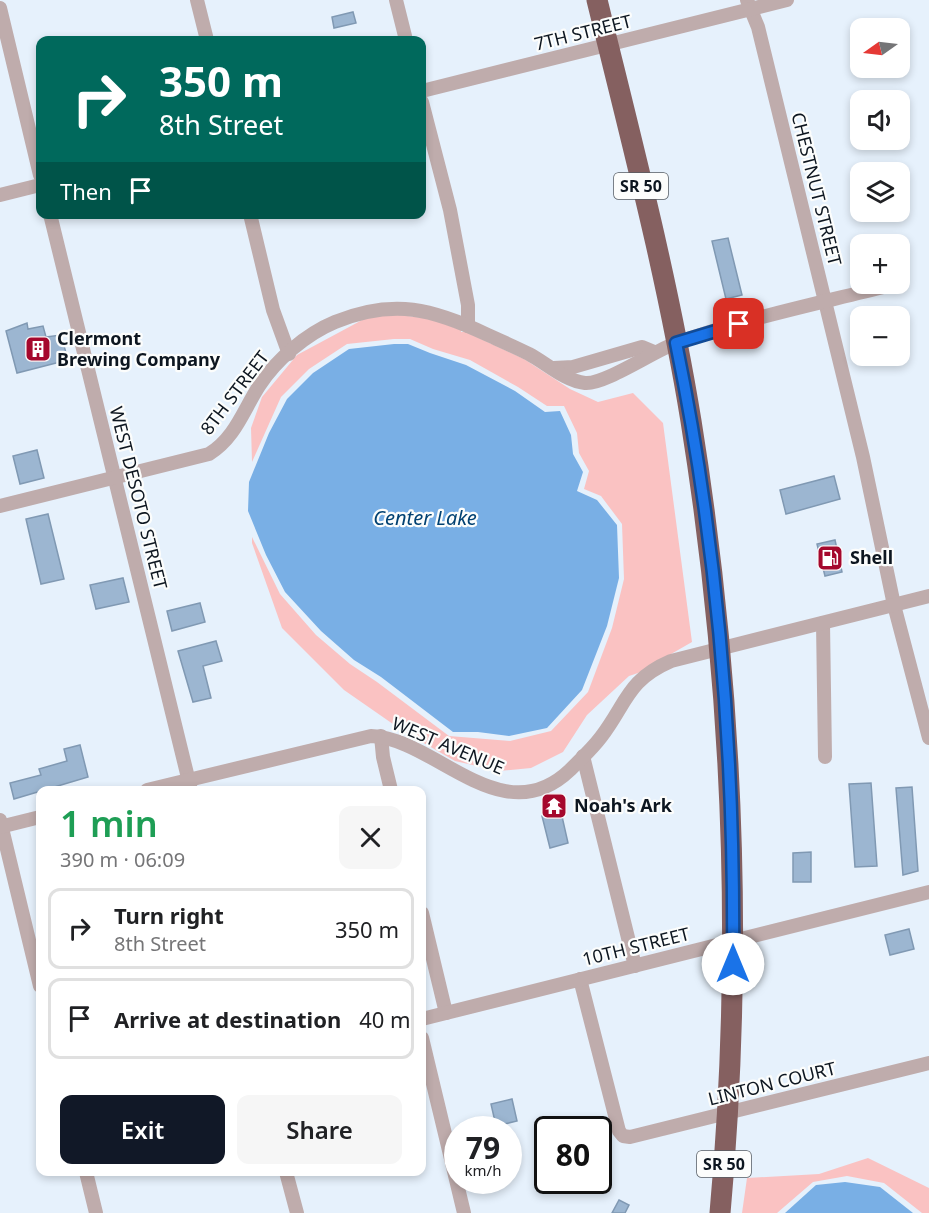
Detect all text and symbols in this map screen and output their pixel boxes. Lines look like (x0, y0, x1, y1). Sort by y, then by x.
street label: 7TH STREET (532, 8, 634, 56)
north arrow (850, 18, 910, 78)
map controls (850, 18, 910, 366)
text: 350 m (159, 52, 283, 109)
icon: right (60, 60, 138, 138)
button: sound (850, 90, 910, 150)
text: 8th Street (159, 106, 283, 143)
street label: CHESTNUT STREET (786, 110, 848, 268)
button: layers (850, 162, 910, 222)
road number: SR 50 (614, 173, 668, 199)
icon: arrive (124, 174, 157, 207)
text: Then (60, 176, 112, 206)
button: + (850, 234, 910, 294)
pin (713, 298, 764, 349)
button: − (850, 306, 910, 366)
icon: arrive (722, 307, 755, 340)
place label: Clermont Brewing Company (57, 326, 221, 371)
building icon: Clermont Brewing Company (23, 334, 53, 364)
street label: 8TH STREET (195, 345, 274, 439)
street label: WEST DESOTO STREET (105, 404, 173, 592)
water label: Center Lake (373, 504, 477, 531)
fuel station icon: Shell (815, 543, 845, 573)
place label: Shell (850, 545, 893, 569)
street label: WEST AVENUE (389, 711, 508, 780)
temple icon: Noah's Ark (539, 791, 569, 821)
place label: Noah's Ark (574, 793, 673, 817)
text: 1 min (60, 799, 158, 848)
button: close (339, 806, 402, 869)
text: 390 m · 06:09 (60, 846, 185, 873)
text: Turn right (114, 900, 224, 930)
icon: right (63, 912, 96, 945)
text: 350 m (335, 914, 399, 944)
street label: 10TH STREET (580, 921, 692, 971)
text: 8th Street (114, 930, 206, 957)
position arrow (701, 932, 765, 996)
icon: arrive (63, 1002, 96, 1035)
text: Arrive at destination (114, 1004, 341, 1034)
text: 40 m (359, 1004, 411, 1034)
street label: LINTON COURT (705, 1056, 838, 1110)
button: Exit (60, 1095, 225, 1164)
button: Share (237, 1095, 402, 1164)
speed limit sign: 80 (534, 1116, 612, 1194)
text: 79 (466, 1127, 500, 1168)
road number: SR 50 (697, 1151, 751, 1177)
text: km/h (465, 1160, 501, 1180)

